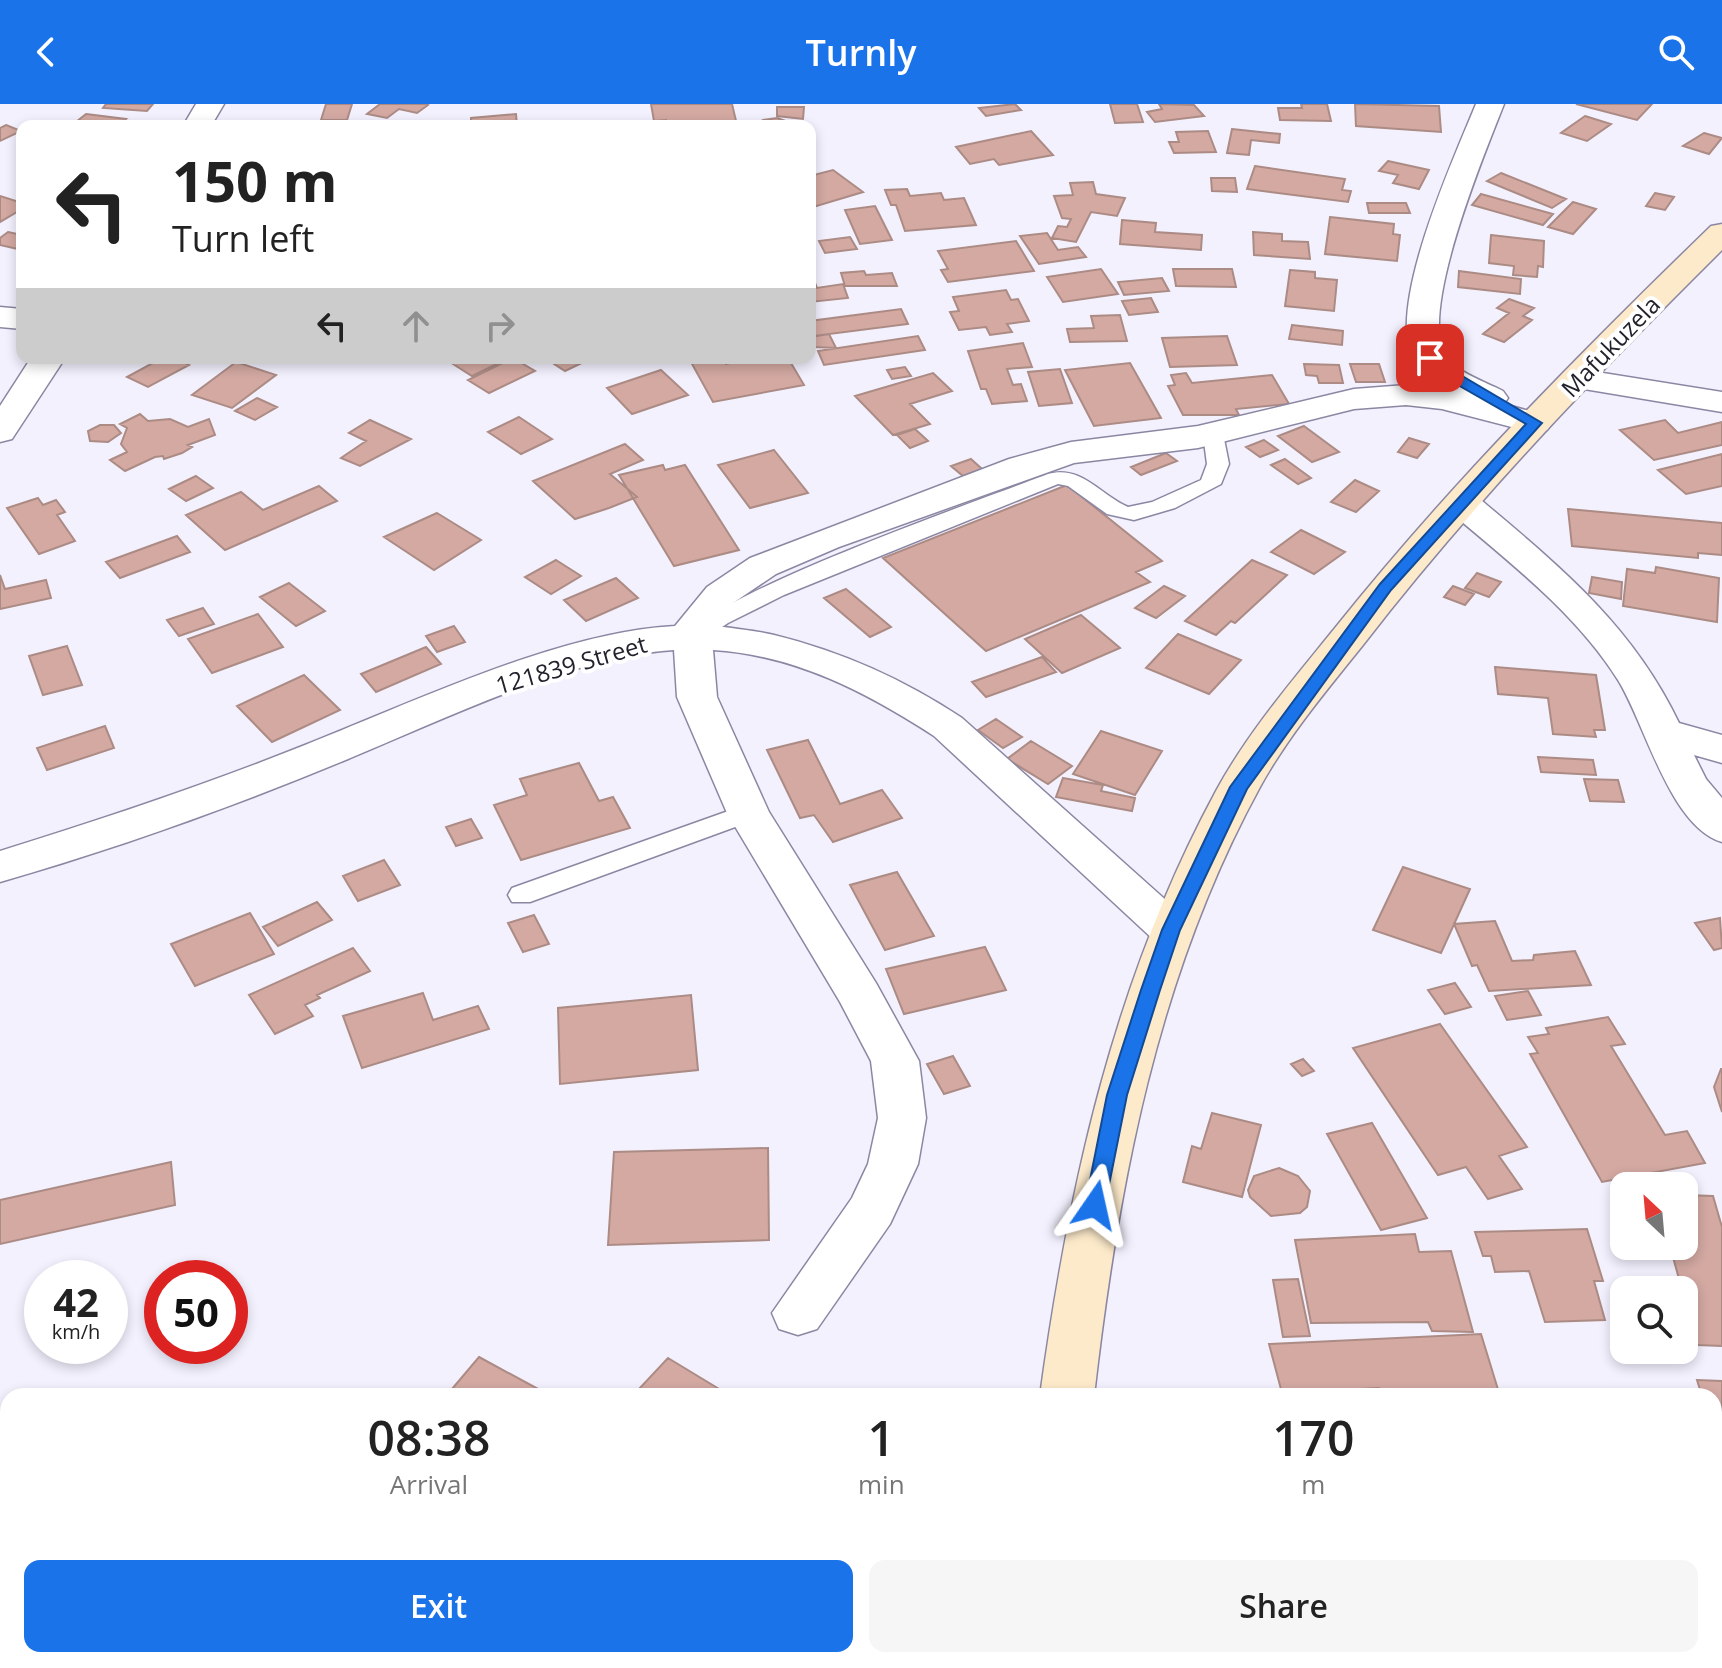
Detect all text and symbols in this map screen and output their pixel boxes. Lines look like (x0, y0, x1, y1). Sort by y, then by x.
text: Turnly (806, 28, 916, 77)
icon: back (24, 30, 68, 74)
icon: search (1654, 30, 1698, 74)
text: 150 m (172, 142, 338, 218)
icon: left (40, 152, 144, 256)
text: Turn left (172, 214, 314, 263)
street label: Mafukuzela (1553, 288, 1667, 404)
icon: left (310, 304, 354, 348)
icon: ahead (394, 304, 438, 348)
icon: right (478, 304, 522, 348)
pin (1396, 324, 1464, 392)
icon: arrive (1408, 336, 1452, 380)
street label: 121839 Street (492, 627, 650, 701)
position arrow (1053, 1163, 1137, 1247)
north arrow (1610, 1172, 1698, 1260)
map controls (1610, 1172, 1698, 1364)
speed limit sign: 50 (144, 1260, 248, 1364)
text: 42 (53, 1274, 99, 1329)
button: search (1610, 1276, 1698, 1364)
text: km/h (52, 1318, 100, 1345)
text: 08:38 (368, 1405, 490, 1470)
text: 1 (868, 1405, 895, 1470)
text: 170 (1272, 1405, 1354, 1470)
text: Arrival (390, 1466, 468, 1502)
text: min (858, 1466, 905, 1502)
text: m (1301, 1466, 1325, 1502)
button: Exit (24, 1560, 853, 1652)
button: Share (869, 1560, 1698, 1652)

